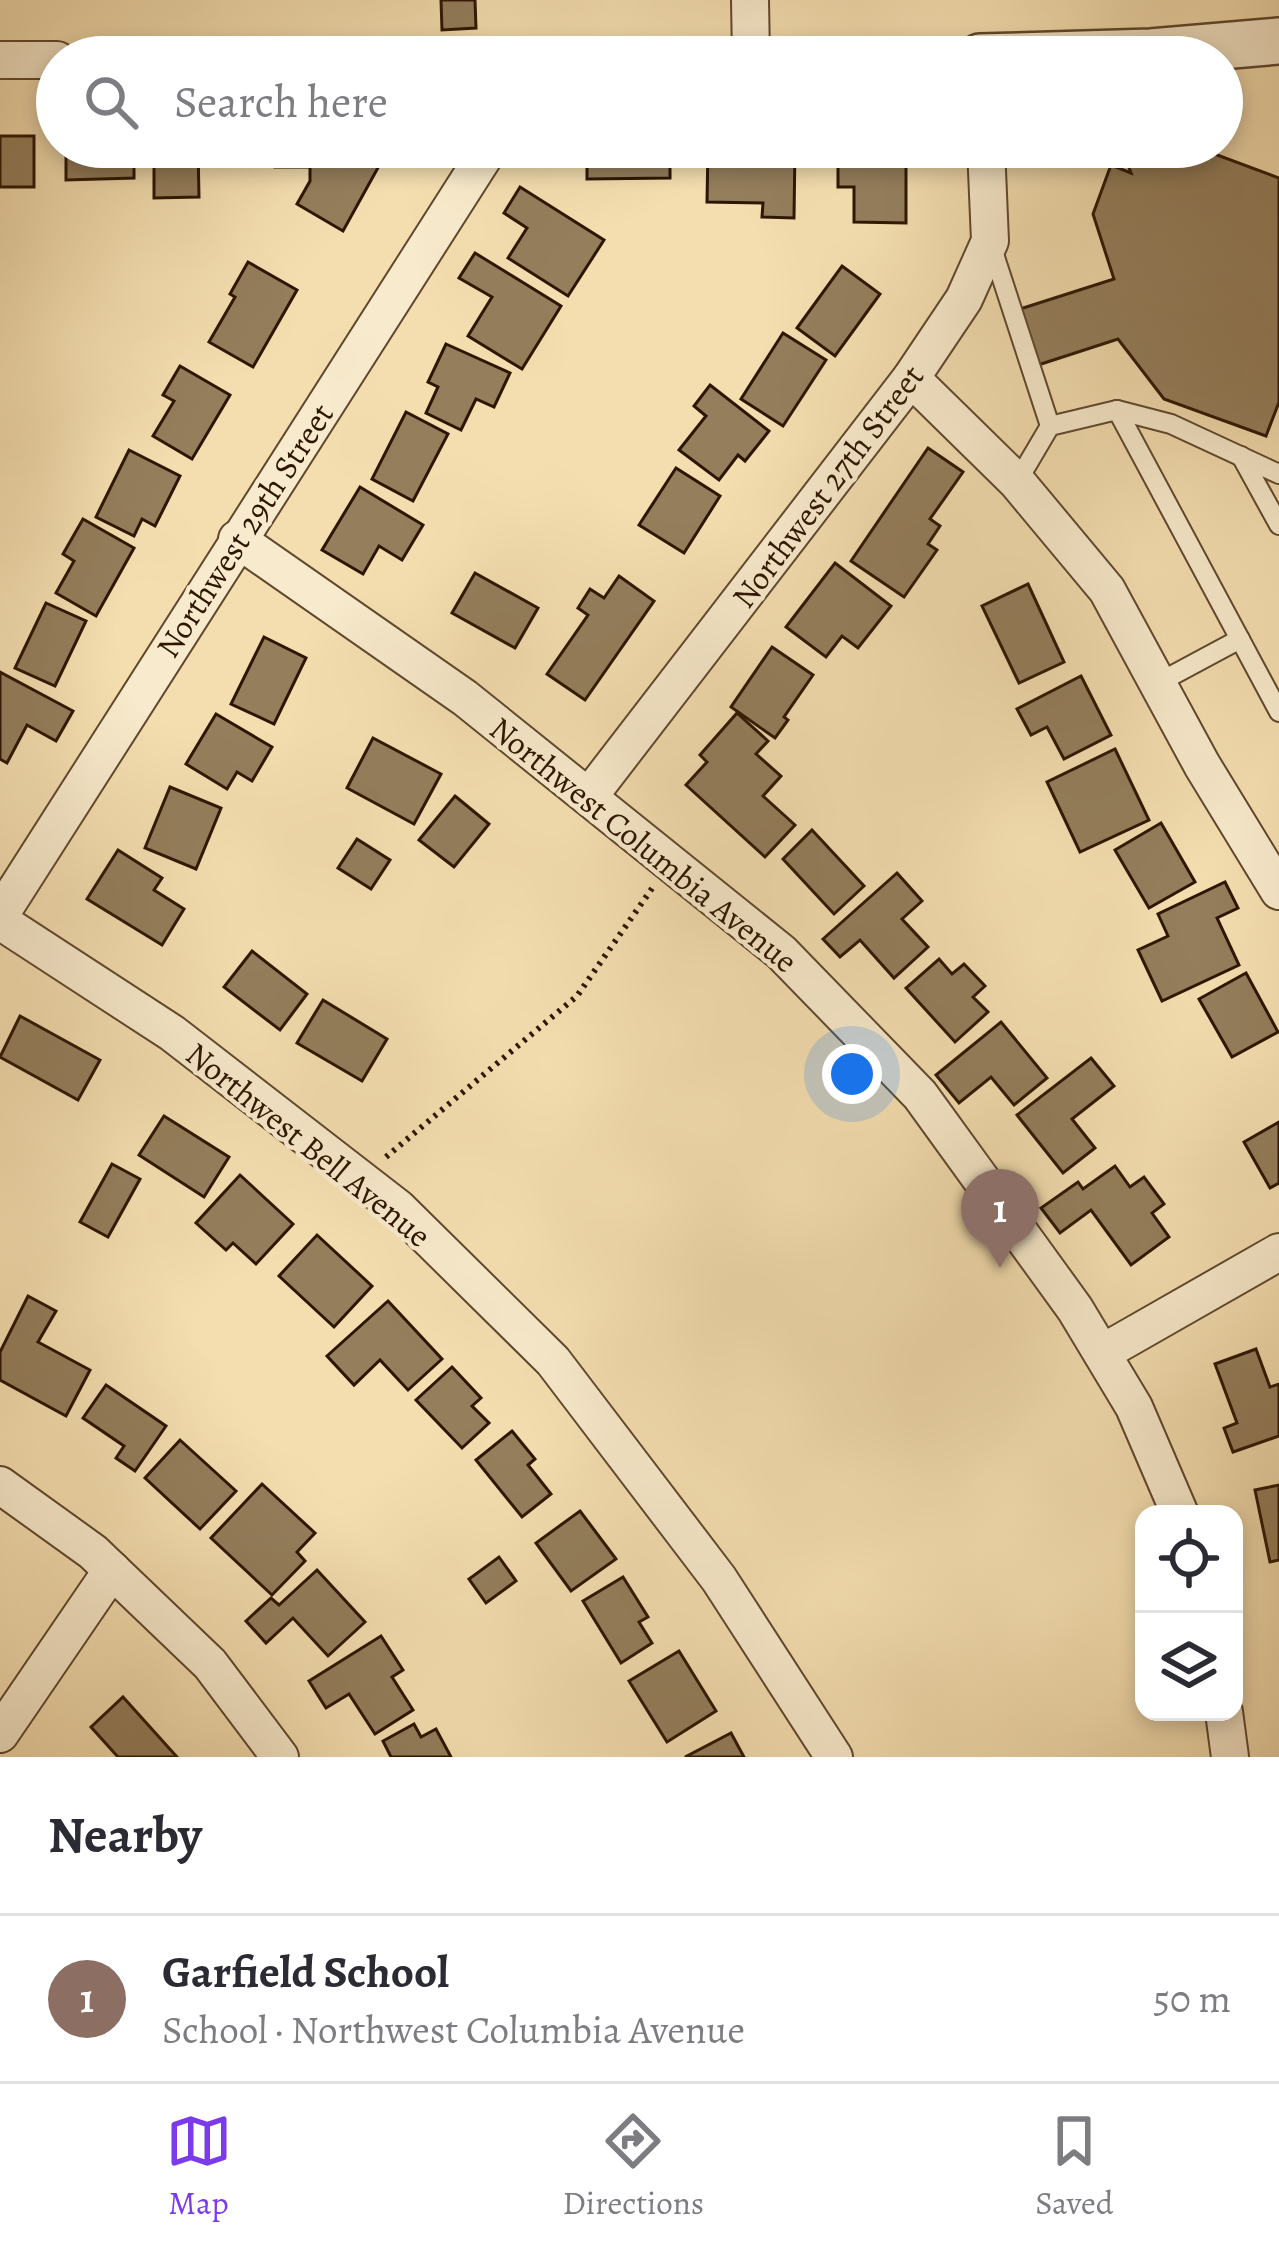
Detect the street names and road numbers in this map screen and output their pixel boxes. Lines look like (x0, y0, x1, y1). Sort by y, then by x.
street label: Northwest 27th Street (721, 355, 934, 617)
street label: Northwest 29th Street (145, 394, 344, 666)
street label: Northwest Columbia Avenue (480, 706, 807, 983)
street label: Northwest Bell Avenue (177, 1031, 441, 1257)

